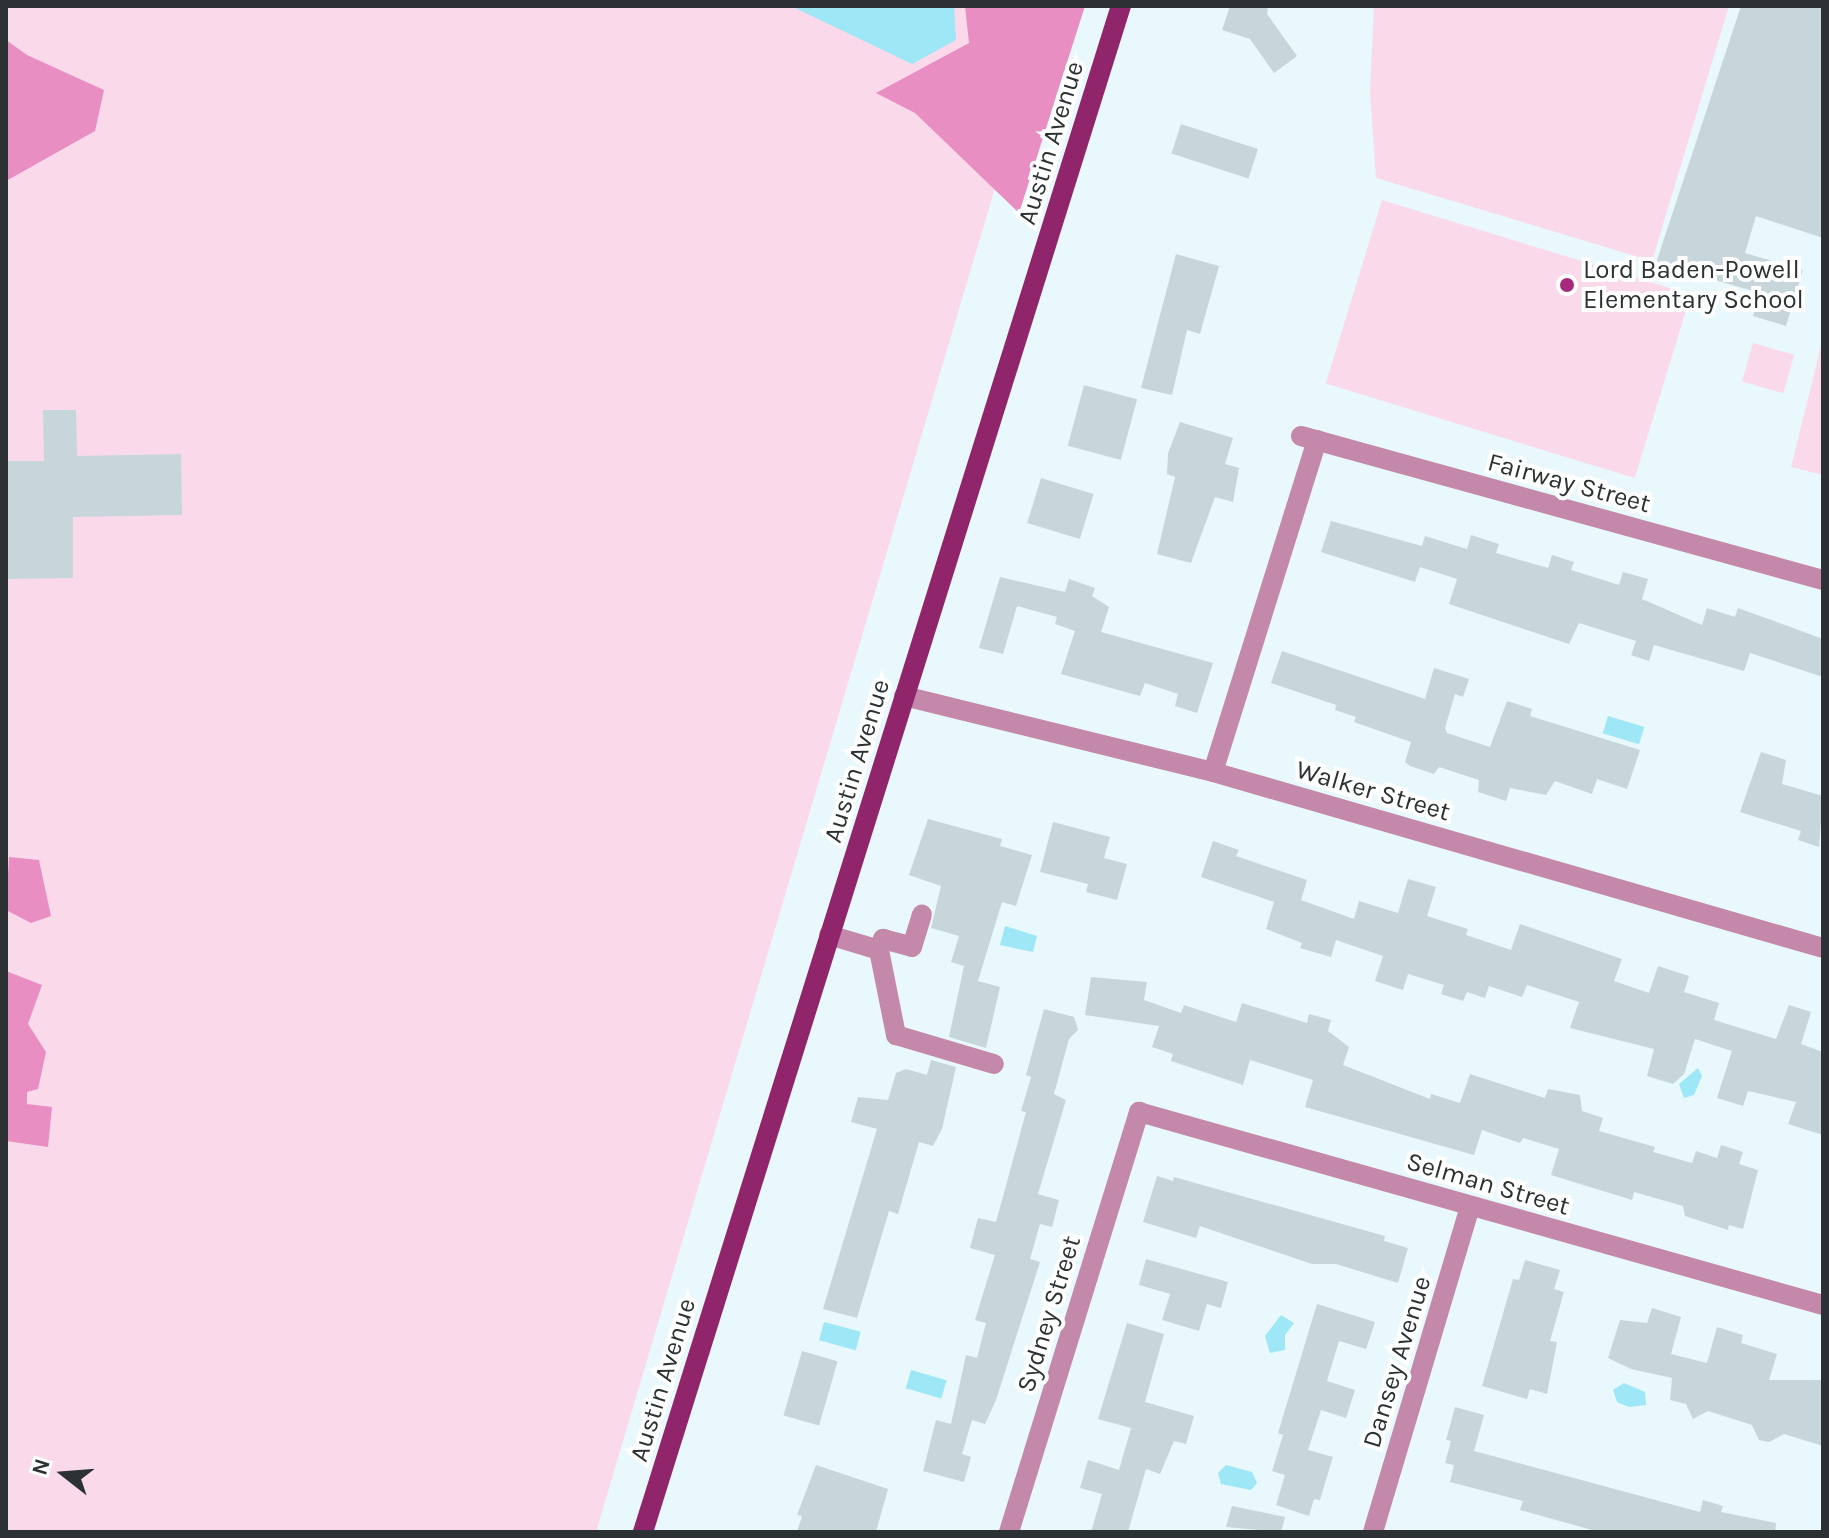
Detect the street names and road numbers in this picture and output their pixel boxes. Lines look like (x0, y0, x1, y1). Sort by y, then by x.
street label: Austin Avenue (1011, 57, 1091, 229)
street label: Fairway Street (1484, 446, 1654, 520)
street label: Austin Avenue (817, 675, 897, 847)
street label: Walker Street (1292, 754, 1454, 828)
street label: Selman Street (1403, 1146, 1573, 1222)
street label: Sydney Street (1010, 1232, 1088, 1396)
street label: Dansey Avenue (1356, 1272, 1438, 1452)
street label: Austin Avenue (623, 1294, 703, 1466)

